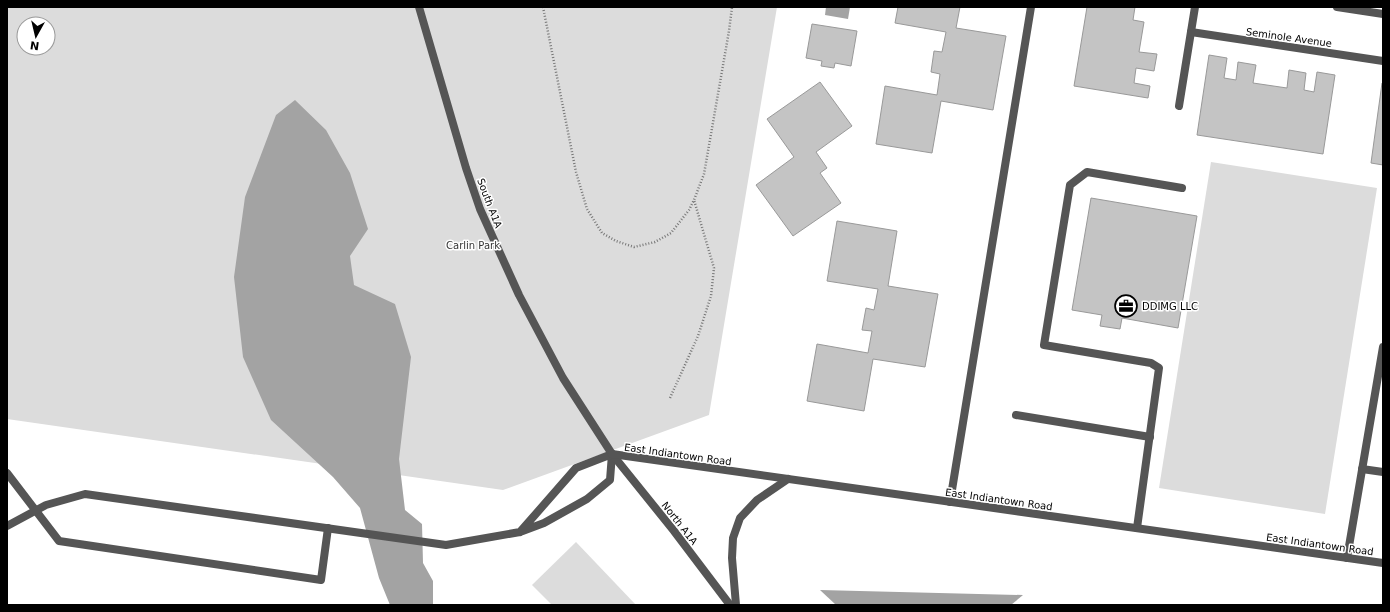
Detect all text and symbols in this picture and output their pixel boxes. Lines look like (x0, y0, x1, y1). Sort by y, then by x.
north arrow (16, 16, 56, 56)
street label: Seminole Avenue (1245, 26, 1333, 49)
text: N (29, 38, 40, 52)
street label: South A1A (475, 177, 504, 230)
park label: Carlin Park (446, 240, 500, 251)
office icon: DDIMG LLC (1113, 293, 1139, 319)
place label: DDIMG LLC (1142, 301, 1198, 312)
street label: East Indiantown Road (623, 442, 732, 467)
street label: East Indiantown Road (944, 487, 1053, 512)
street label: North A1A (660, 500, 700, 547)
street label: East Indiantown Road (1265, 532, 1374, 557)

